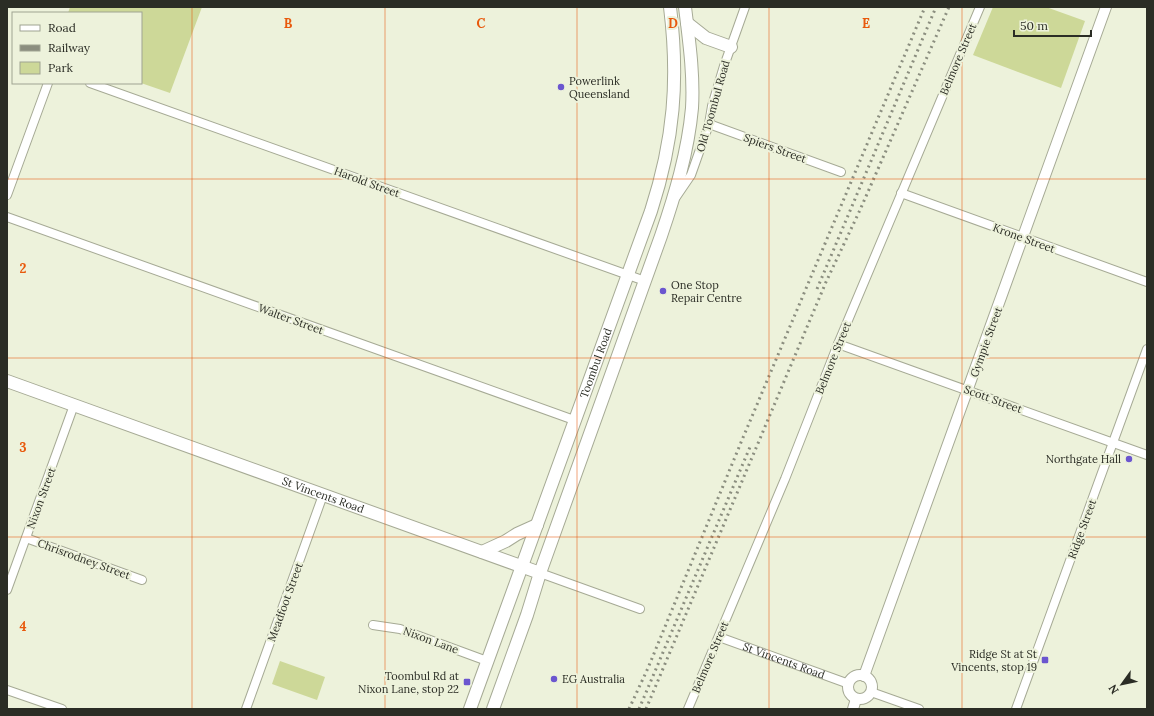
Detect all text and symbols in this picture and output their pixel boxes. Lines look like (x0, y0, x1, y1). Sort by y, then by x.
legend (12, 12, 142, 84)
scale bar (1014, 12, 1091, 38)
text: B (284, 15, 293, 32)
text: C (477, 15, 486, 32)
text: D (668, 15, 678, 32)
text: E (862, 15, 870, 32)
text: 50 m (1020, 18, 1048, 33)
text: Road (48, 20, 76, 35)
street label: Belmore Street (937, 20, 980, 97)
text: Railway (48, 40, 91, 55)
street label: Old Toombul Road (693, 58, 733, 153)
text: Park (48, 60, 74, 75)
place label: Powerlink Queensland (569, 74, 630, 101)
marker: Powerlink Queensland (556, 82, 566, 92)
street label: Spiers Street (742, 130, 809, 166)
street label: Harold Street (332, 164, 402, 201)
street label: Krone Street (991, 220, 1058, 256)
text: 2 (20, 260, 27, 277)
place label: One Stop Repair Centre (671, 278, 742, 305)
marker: One Stop Repair Centre (658, 286, 668, 296)
street label: Walter Street (257, 301, 326, 338)
street label: Gympie Street (967, 304, 1005, 379)
street label: Belmore Street (812, 319, 854, 396)
street label: Toombul Road (577, 326, 615, 400)
street label: Scott Street (962, 382, 1025, 416)
text: 3 (19, 439, 27, 456)
place label: Northgate Hall (1046, 452, 1121, 466)
marker: Northgate Hall (1124, 454, 1134, 464)
street label: Nixon Street (23, 465, 59, 531)
street label: St Vincents Road (280, 474, 367, 516)
street label: Ridge Street (1065, 496, 1100, 561)
street label: Chrisrodney Street (36, 536, 133, 582)
street label: Meadfoot Street (264, 560, 306, 643)
text: 4 (19, 618, 27, 635)
street label: Belmore Street (689, 618, 732, 695)
street label: Nixon Lane (401, 623, 461, 657)
street label: St Vincents Road (741, 639, 827, 682)
place label: Ridge St at St Vincents, stop 19 (950, 647, 1038, 674)
marker: Ridge St at St Vincents, stop 19 (1040, 655, 1050, 665)
north arrow (1102, 664, 1142, 704)
place label: Toombul Rd at Nixon Lane, stop 22 (358, 669, 460, 696)
place label: EG Australia (562, 672, 625, 686)
marker: EG Australia (549, 674, 559, 684)
marker: Toombul Rd at Nixon Lane, stop 22 (462, 677, 472, 687)
text: N (1105, 682, 1122, 697)

